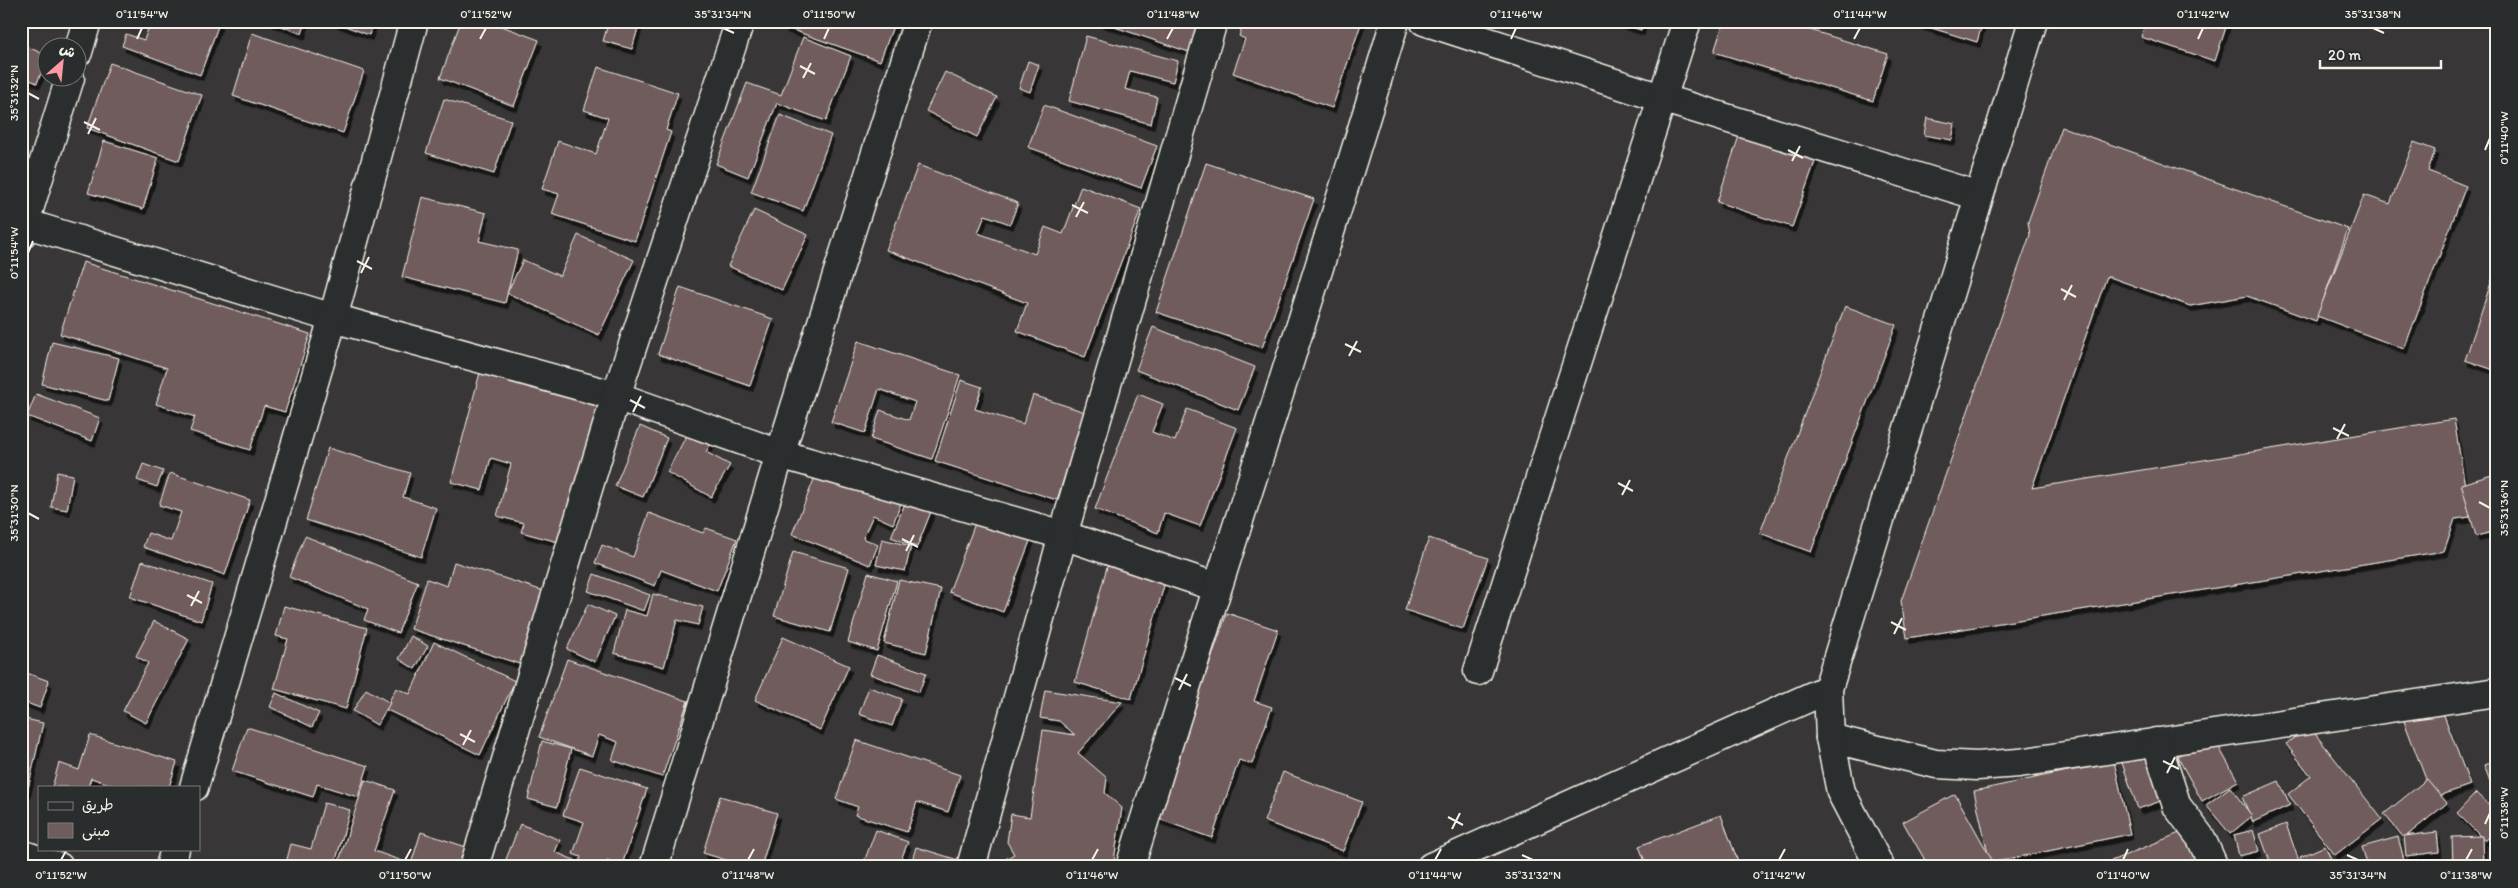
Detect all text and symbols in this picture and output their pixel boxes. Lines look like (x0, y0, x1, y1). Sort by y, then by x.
text: 0°11'54"W (116, 7, 168, 21)
text: 0°11'52"W (460, 7, 512, 21)
text: 35°31'34"N (695, 7, 751, 21)
text: 0°11'50"W (803, 7, 855, 21)
text: 0°11'48"W (1147, 7, 1199, 21)
text: 0°11'46"W (1490, 7, 1542, 21)
text: 0°11'44"W (1833, 7, 1887, 21)
text: 0°11'42"W (2177, 7, 2229, 21)
text: 35°31'38"N (2345, 7, 2401, 21)
north arrow (38, 38, 88, 88)
scale bar (2320, 38, 2442, 70)
text: ش (57, 40, 78, 62)
text: 20 m (2328, 46, 2362, 64)
text: 35°31'32"N (7, 65, 21, 121)
text: 0°11'40"W (2497, 111, 2511, 165)
text: 0°11'54"W (7, 227, 21, 279)
text: 35°31'36"N (2497, 480, 2511, 536)
text: 35°31'30"N (7, 484, 21, 542)
legend (38, 786, 200, 850)
text: 0°11'38"W (2497, 787, 2511, 839)
text: طريق (82, 796, 114, 814)
text: مبنى (82, 822, 110, 841)
text: 0°11'52"W (35, 868, 87, 882)
text: 0°11'50"W (379, 868, 431, 882)
text: 0°11'48"W (722, 868, 774, 882)
text: 0°11'46"W (1066, 868, 1118, 882)
text: 0°11'44"W (1408, 868, 1462, 882)
text: 35°31'32"N (1505, 868, 1561, 882)
text: 0°11'42"W (1753, 868, 1805, 882)
text: 0°11'40"W (2096, 868, 2150, 882)
text: 35°31'34"N (2330, 868, 2386, 882)
text: 0°11'38"W (2440, 868, 2492, 882)

